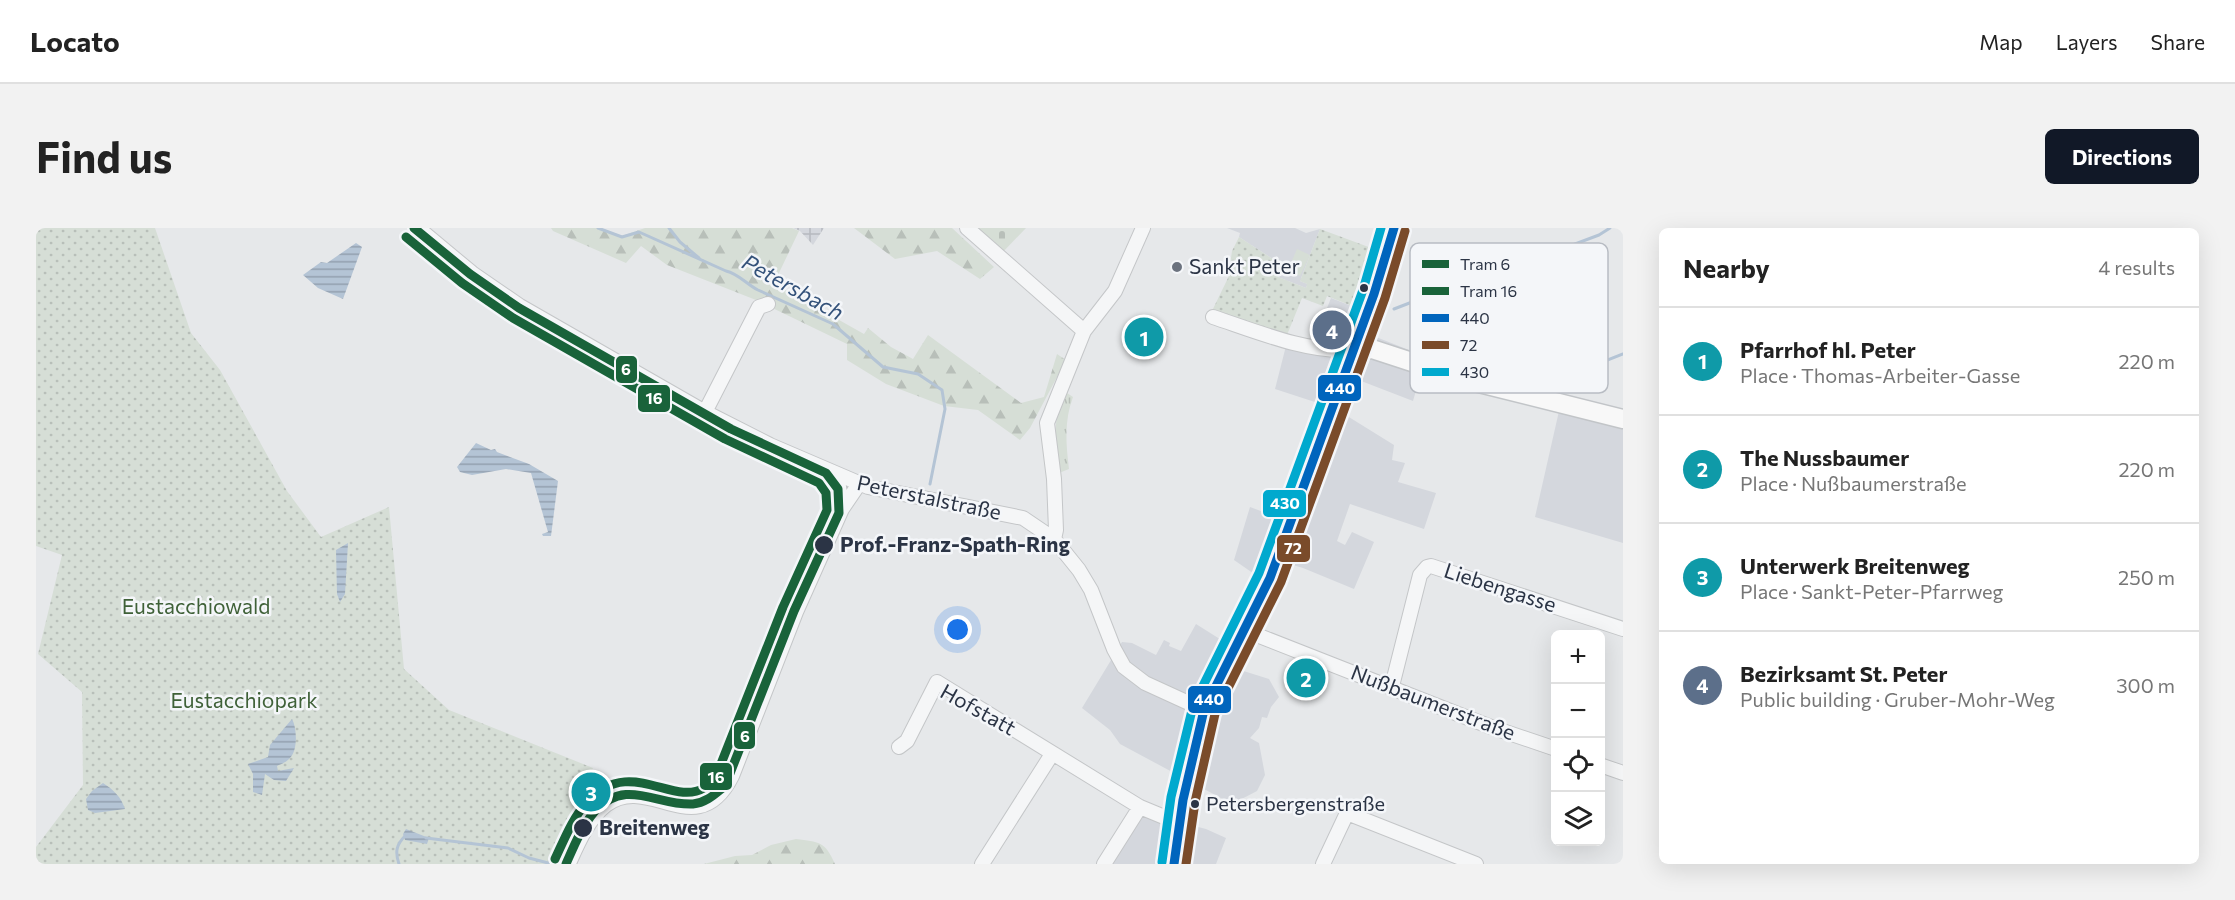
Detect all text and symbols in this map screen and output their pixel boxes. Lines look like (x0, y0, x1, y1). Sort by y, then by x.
text: Locato (30, 24, 120, 58)
text: Map (1979, 29, 2023, 54)
text: Layers (2056, 29, 2118, 54)
text: Share (2151, 29, 2205, 54)
button: Directions (2045, 129, 2199, 184)
text: Find us (36, 130, 172, 182)
legend (1410, 243, 1608, 393)
water label: Petersbach (738, 248, 849, 325)
text: Nearby (1683, 252, 1770, 283)
place label: Sankt Peter (1189, 253, 1300, 278)
text: Tram 6 (1460, 254, 1510, 273)
text: 4 results (2098, 255, 2175, 279)
marker: Sankt Peter (1170, 260, 1184, 274)
text: Tram 16 (1460, 281, 1517, 300)
unlabelled marker (1358, 282, 1370, 294)
pin: 4 (1312, 308, 1352, 352)
text: 440 (1460, 308, 1490, 327)
pin: 1 (1124, 314, 1164, 360)
text: 72 (1460, 335, 1477, 354)
text: Pfarrhof hl. Peter (1740, 336, 1916, 363)
text: 1 (1698, 349, 1707, 373)
text: 220 m (2119, 349, 2175, 373)
line badge: 6 (615, 355, 638, 384)
text: 6 (621, 359, 631, 378)
text: 430 (1460, 362, 1489, 381)
text: Place · Thomas-Arbeiter-Gasse (1740, 363, 2020, 387)
line badge: 440 (1317, 374, 1362, 402)
text: 440 (1325, 378, 1355, 397)
line badge: 16 (637, 384, 671, 413)
text: 16 (645, 388, 663, 407)
text: The Nussbaumer (1740, 444, 1909, 471)
text: 2 (1697, 457, 1708, 481)
text: 220 m (2119, 457, 2175, 481)
street label: Peterstalstraße (855, 469, 1004, 524)
text: Place · Nußbaumerstraße (1740, 471, 1967, 495)
line badge: 430 (1262, 489, 1307, 518)
text: 430 (1270, 493, 1300, 512)
place label: Prof.-Franz-Spath-Ring (840, 531, 1071, 556)
marker: Prof.-Franz-Spath-Ring (813, 534, 835, 556)
line badge: 72 (1276, 534, 1311, 563)
text: 72 (1284, 538, 1302, 557)
text: Unterwerk Breitenweg (1740, 552, 1970, 579)
street label: Liebengasse (1441, 557, 1560, 616)
text: 3 (1697, 565, 1708, 589)
text: 250 m (2118, 565, 2175, 589)
text: Place · Sankt-Peter-Pfarrweg (1740, 579, 2003, 603)
park label: Eustacchiowald (122, 593, 270, 618)
your location (943, 615, 972, 644)
map controls (1551, 630, 1605, 846)
button: + (1551, 630, 1605, 684)
pin: 2 (1286, 656, 1326, 700)
street label: Nußbaumerstraße (1348, 659, 1519, 744)
text: Bezirksamt St. Peter (1740, 660, 1948, 687)
text: 4 (1696, 673, 1709, 697)
text: 300 m (2116, 673, 2175, 697)
street label: Hofstatt (937, 678, 1021, 740)
button: − (1551, 684, 1605, 738)
line badge: 440 (1187, 685, 1232, 714)
park label: Eustacchiopark (170, 687, 318, 712)
text: Public building · Gruber-Mohr-Weg (1740, 687, 2055, 711)
text: 440 (1194, 689, 1224, 708)
line badge: 6 (733, 721, 756, 750)
text: 6 (740, 726, 750, 745)
button: locate (1551, 738, 1605, 792)
line badge: 16 (699, 762, 733, 791)
text: 16 (707, 767, 725, 786)
pin: 3 (572, 770, 610, 814)
place label: Petersbergenstraße (1206, 791, 1385, 815)
button: layers (1551, 792, 1605, 846)
marker: Petersbergenstraße (1189, 798, 1201, 810)
place label: Breitenweg (599, 814, 710, 839)
marker: Breitenweg (572, 817, 594, 839)

